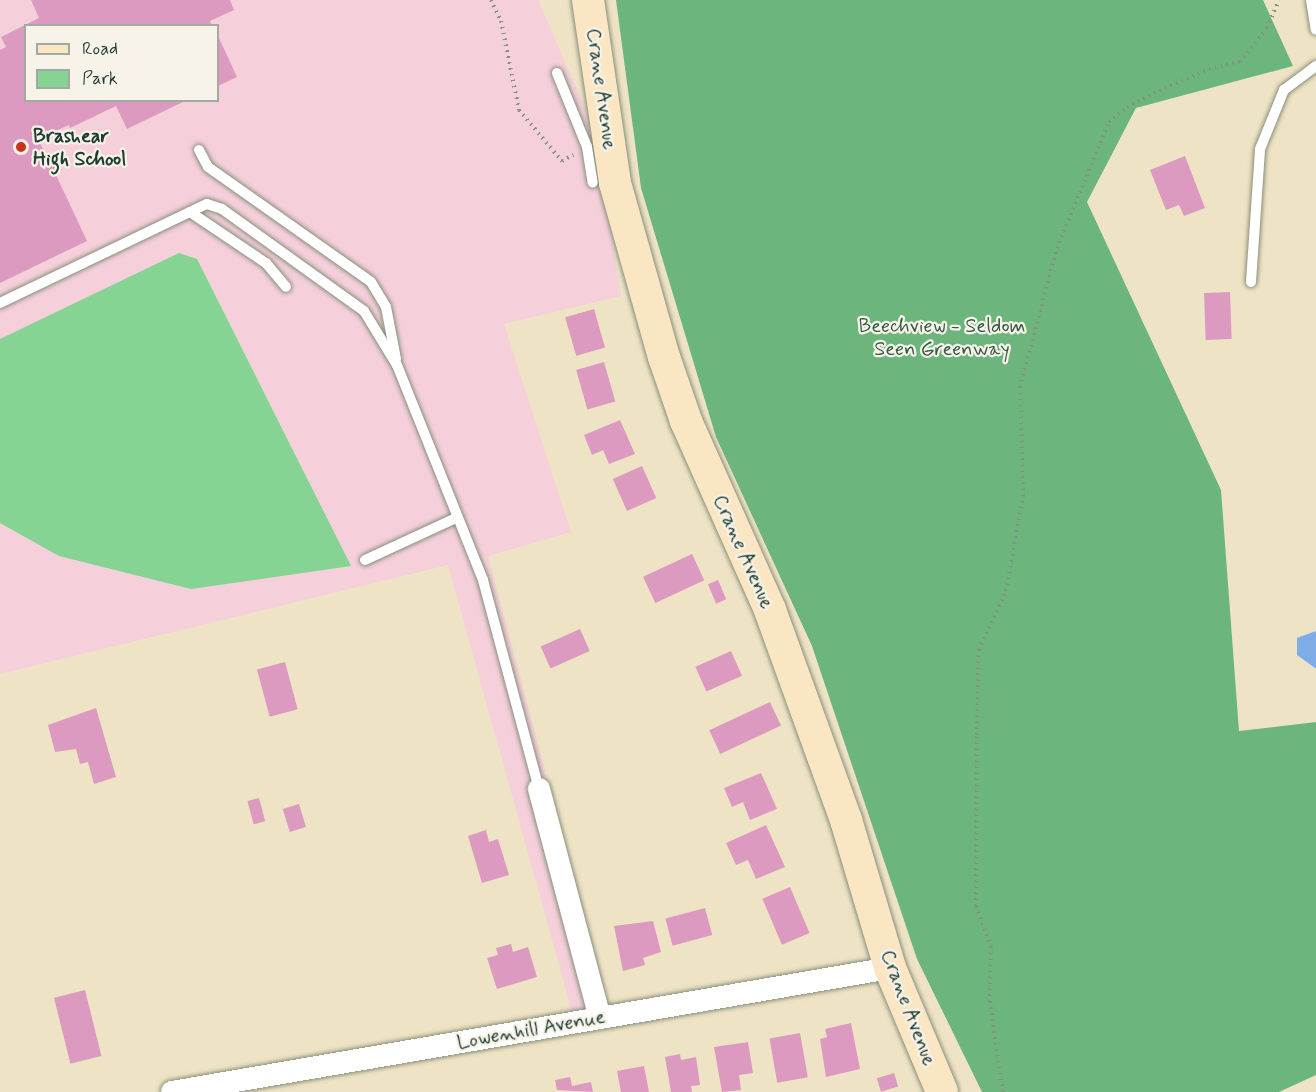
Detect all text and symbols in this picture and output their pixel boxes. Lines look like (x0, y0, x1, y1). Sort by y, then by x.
legend (24, 24, 219, 102)
street label: Crane Avenue (580, 25, 622, 153)
text: Road (82, 37, 118, 61)
text: Park (82, 67, 118, 91)
place label: Brashear High School (33, 124, 126, 171)
marker: Brashear High School (14, 140, 28, 154)
park label: Beechview - Seldom Seen Greenway (858, 315, 1026, 362)
street label: Crane Avenue (707, 490, 779, 614)
street label: Crane Avenue (874, 945, 942, 1071)
street label: Lowenhill Avenue (455, 1005, 607, 1055)

